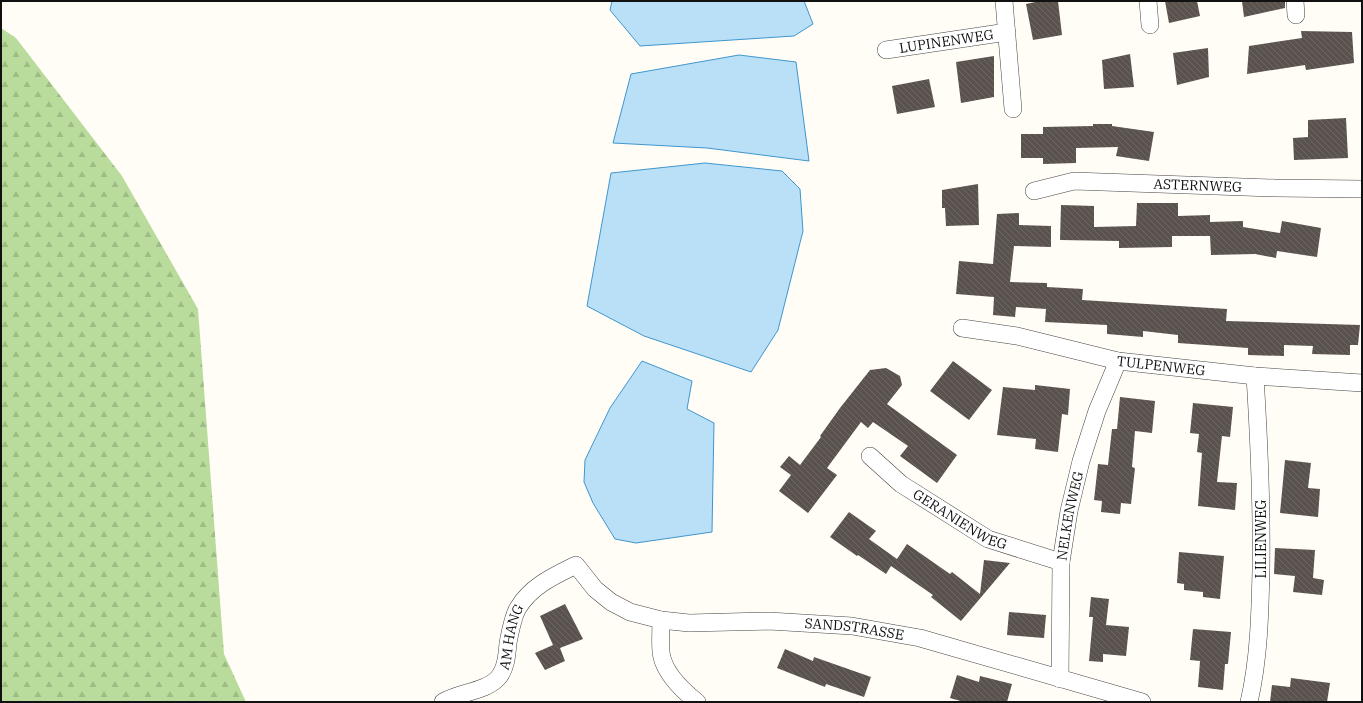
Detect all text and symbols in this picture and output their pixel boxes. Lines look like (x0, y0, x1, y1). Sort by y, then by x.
street label: LUPINENWEG (898, 25, 995, 57)
street label: ASTERNWEG (1153, 175, 1242, 196)
street label: TULPENWEG (1116, 352, 1206, 380)
street label: NELKENWEG (1052, 469, 1087, 562)
street label: GERANIENWEG (910, 485, 1009, 553)
street label: LILIENWEG (1252, 500, 1270, 578)
street label: AM HANG (495, 601, 528, 672)
street label: SANDSTRASSE (804, 614, 906, 644)

